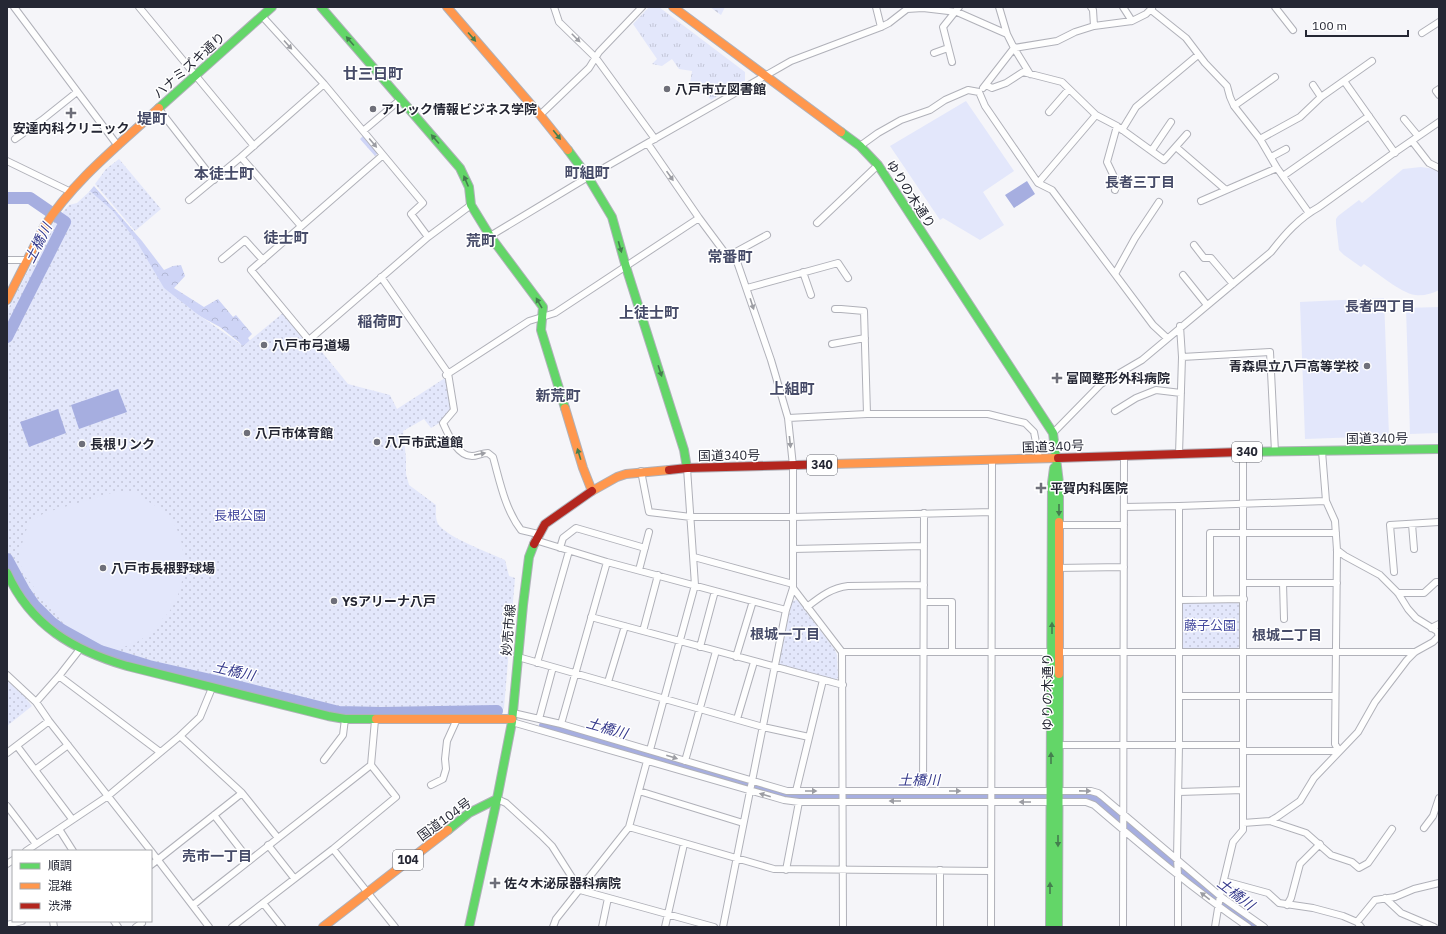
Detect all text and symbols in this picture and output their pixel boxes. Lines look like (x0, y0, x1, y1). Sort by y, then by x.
scale bar (1306, 12, 1408, 38)
text: 100 m (1312, 18, 1347, 33)
street label: ハナミズキ通り (150, 29, 229, 102)
one-way arrow (468, 31, 477, 42)
one-way arrow (571, 33, 581, 43)
one-way arrow (345, 35, 354, 46)
one-way arrow (284, 40, 293, 50)
district label: 廿三日町 (343, 64, 403, 83)
place label: 八戸市立図書館 (675, 81, 766, 98)
marker: 八戸市立図書館 (662, 84, 672, 94)
place label: アレック情報ビジネス学院 (381, 101, 537, 118)
marker: アレック情報ビジネス学院 (368, 104, 378, 114)
marker: 安達内科クリニック (65, 107, 77, 119)
district label: 堤町 (137, 109, 167, 128)
place label: 安達内科クリニック (12, 120, 130, 137)
one-way arrow (552, 130, 561, 141)
one-way arrow (430, 134, 439, 144)
one-way arrow (369, 138, 378, 149)
street label: ゆりの木通り (882, 157, 939, 232)
district label: 町組町 (564, 163, 610, 182)
district label: 本徒士町 (194, 164, 254, 183)
one-way arrow (666, 171, 674, 182)
district label: 長者三丁目 (1105, 173, 1175, 191)
one-way arrow (463, 176, 469, 187)
water label: 土橋川 (20, 218, 56, 266)
district label: 徒士町 (263, 228, 309, 247)
district label: 荒町 (466, 231, 496, 250)
one-way arrow (617, 242, 623, 254)
district label: 常番町 (707, 247, 753, 266)
one-way arrow (536, 297, 543, 309)
district label: 長者四丁目 (1345, 297, 1415, 315)
one-way arrow (749, 298, 755, 310)
district label: 上徒士町 (619, 303, 679, 322)
district label: 稲荷町 (357, 312, 403, 331)
place label: 八戸市弓道場 (272, 337, 350, 354)
marker: 八戸市弓道場 (259, 340, 269, 350)
place label: 青森県立八戸高等学校 (1229, 358, 1359, 375)
marker: 青森県立八戸高等学校 (1362, 361, 1372, 371)
one-way arrow (657, 365, 663, 377)
place label: 富岡整形外科病院 (1066, 370, 1170, 387)
marker: 富岡整形外科病院 (1051, 372, 1063, 384)
district label: 上組町 (769, 379, 815, 398)
district label: 新荒町 (535, 386, 581, 405)
place label: 八戸市体育館 (255, 425, 333, 442)
marker: 八戸市体育館 (242, 428, 252, 438)
street label: 国道340号 (1346, 429, 1408, 448)
place label: 八戸市武道館 (385, 434, 463, 451)
place label: 長根リンク (90, 436, 155, 453)
one-way arrow (787, 436, 794, 448)
marker: 八戸市武道館 (372, 437, 382, 447)
street label: 国道340号 (1022, 437, 1084, 456)
marker: 長根リンク (77, 439, 87, 449)
road number: 340 (1232, 442, 1262, 462)
street label: 国道340号 (698, 446, 760, 465)
one-way arrow (576, 448, 582, 460)
one-way arrow (474, 451, 486, 457)
road number: 340 (807, 455, 837, 475)
place label: 平賀内科医院 (1050, 480, 1128, 497)
marker: 平賀内科医院 (1035, 482, 1047, 494)
one-way arrow (1056, 504, 1062, 517)
park label: 長根公園 (214, 507, 266, 524)
place label: 八戸市長根野球場 (111, 560, 215, 577)
marker: 八戸市長根野球場 (98, 563, 108, 573)
place label: YSアリーナ八戸 (342, 593, 436, 610)
marker: YSアリーナ八戸 (329, 596, 339, 606)
street label: 妙売市線 (498, 603, 519, 657)
park label: 藤子公園 (1184, 617, 1236, 634)
one-way arrow (1049, 621, 1055, 634)
district label: 根城一丁目 (750, 625, 820, 643)
district label: 根城二丁目 (1252, 626, 1322, 644)
street label: ゆりの木通り (1039, 653, 1056, 731)
water label: 土橋川 (212, 658, 258, 685)
water label: 土橋川 (584, 714, 632, 743)
one-way arrow (1048, 751, 1054, 764)
one-way arrow (666, 754, 678, 760)
water label: 土橋川 (898, 771, 942, 789)
one-way arrow (805, 788, 818, 794)
one-way arrow (949, 788, 962, 794)
one-way arrow (1079, 788, 1092, 794)
one-way arrow (759, 792, 771, 798)
street label: 国道104号 (414, 794, 475, 845)
one-way arrow (888, 798, 901, 804)
one-way arrow (1018, 799, 1031, 805)
one-way arrow (1055, 835, 1061, 848)
district label: 売市一丁目 (182, 847, 252, 865)
legend (12, 850, 152, 922)
road number: 104 (393, 850, 423, 870)
text: 順調 (48, 858, 72, 873)
water label: 土橋川 (1214, 874, 1260, 915)
place label: 佐々木泌尿器科病院 (504, 875, 621, 892)
marker: 佐々木泌尿器科病院 (489, 877, 501, 889)
text: 混雑 (48, 878, 72, 893)
one-way arrow (1047, 881, 1053, 894)
one-way arrow (1200, 892, 1211, 900)
text: 渋滞 (48, 898, 72, 913)

